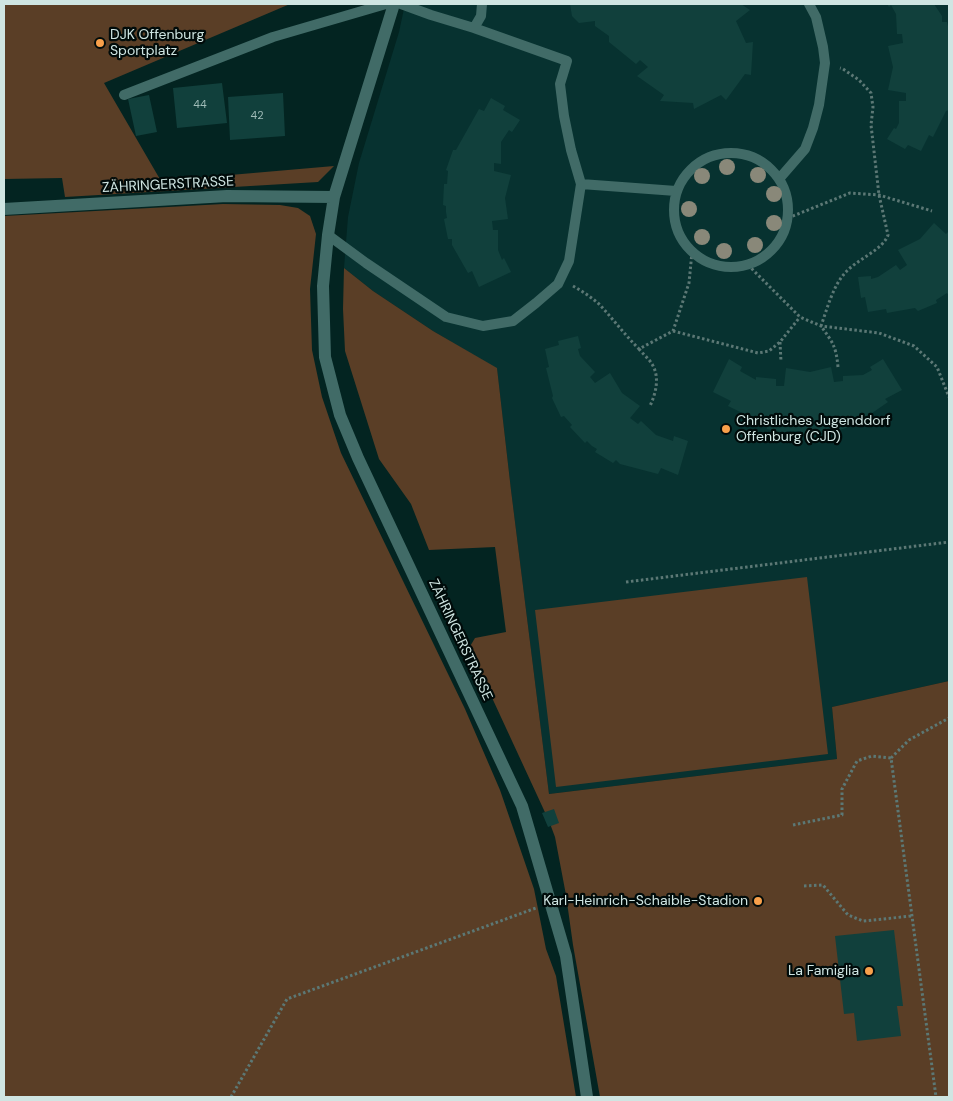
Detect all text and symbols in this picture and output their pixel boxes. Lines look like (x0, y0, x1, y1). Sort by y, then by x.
place label: DJK Offenburg Sportplatz (110, 27, 204, 59)
marker: DJK Offenburg Sportplatz (94, 37, 106, 49)
house number: 44 (193, 98, 207, 112)
house number: 42 (250, 109, 264, 123)
street label: ZÄHRINGERSTRASSE (102, 173, 234, 197)
place label: Christliches Jugenddorf Offenburg (CJD) (736, 413, 890, 446)
marker: Christliches Jugenddorf Offenburg (CJD) (720, 423, 732, 435)
street label: ZÄHRINGERSTRASSE (424, 577, 496, 703)
place label: Karl-Heinrich-Schaible-Stadion (543, 893, 748, 909)
marker: Karl-Heinrich-Schaible-Stadion (752, 895, 764, 907)
place label: La Famiglia (788, 963, 859, 979)
marker: La Famiglia (863, 965, 875, 977)

